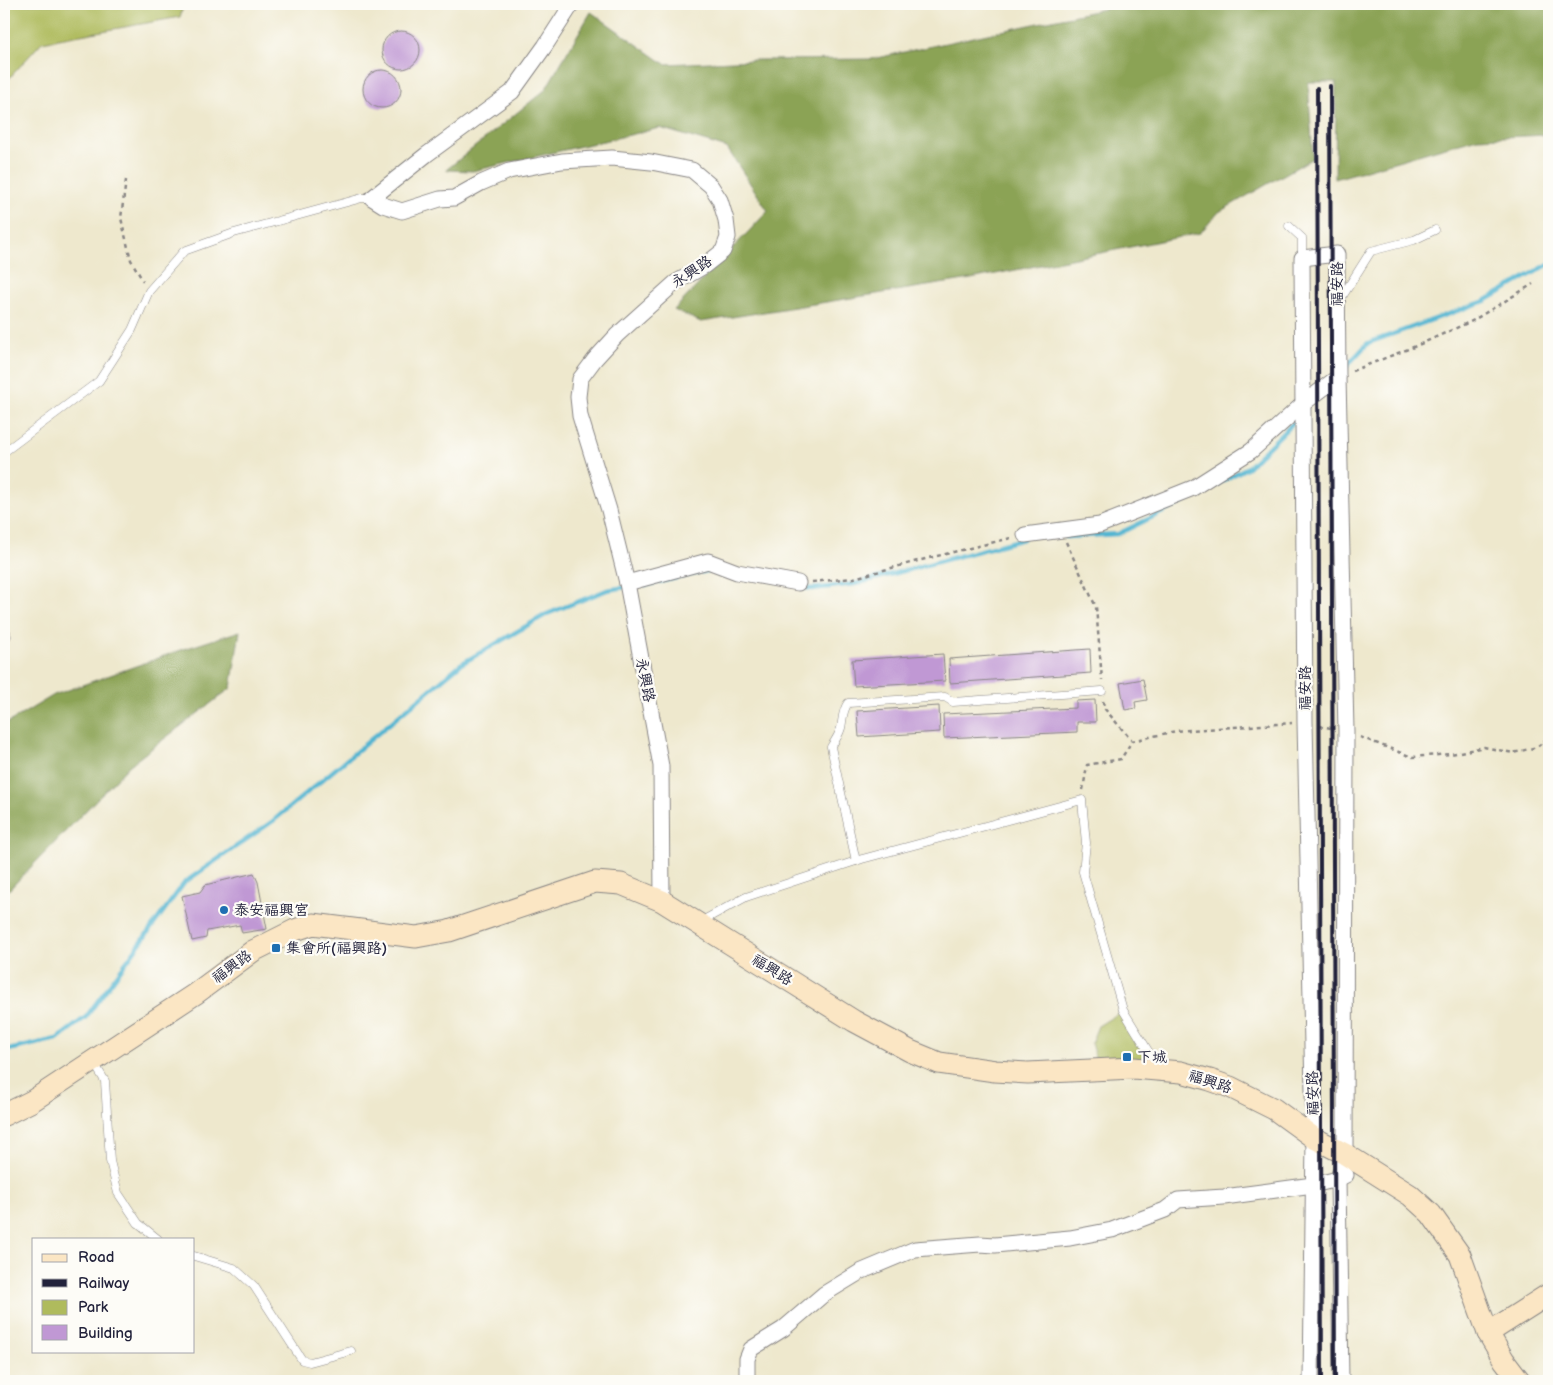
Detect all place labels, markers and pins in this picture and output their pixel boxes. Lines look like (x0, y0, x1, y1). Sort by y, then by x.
place label: 泰安福興宮 (234, 901, 309, 920)
marker: 泰安福興宮 (218, 904, 230, 916)
place label: 集會所(福興路) (286, 939, 387, 958)
marker: 集會所(福興路) (270, 942, 282, 954)
place label: 下城 (1137, 1048, 1167, 1067)
marker: 下城 (1121, 1051, 1133, 1063)

